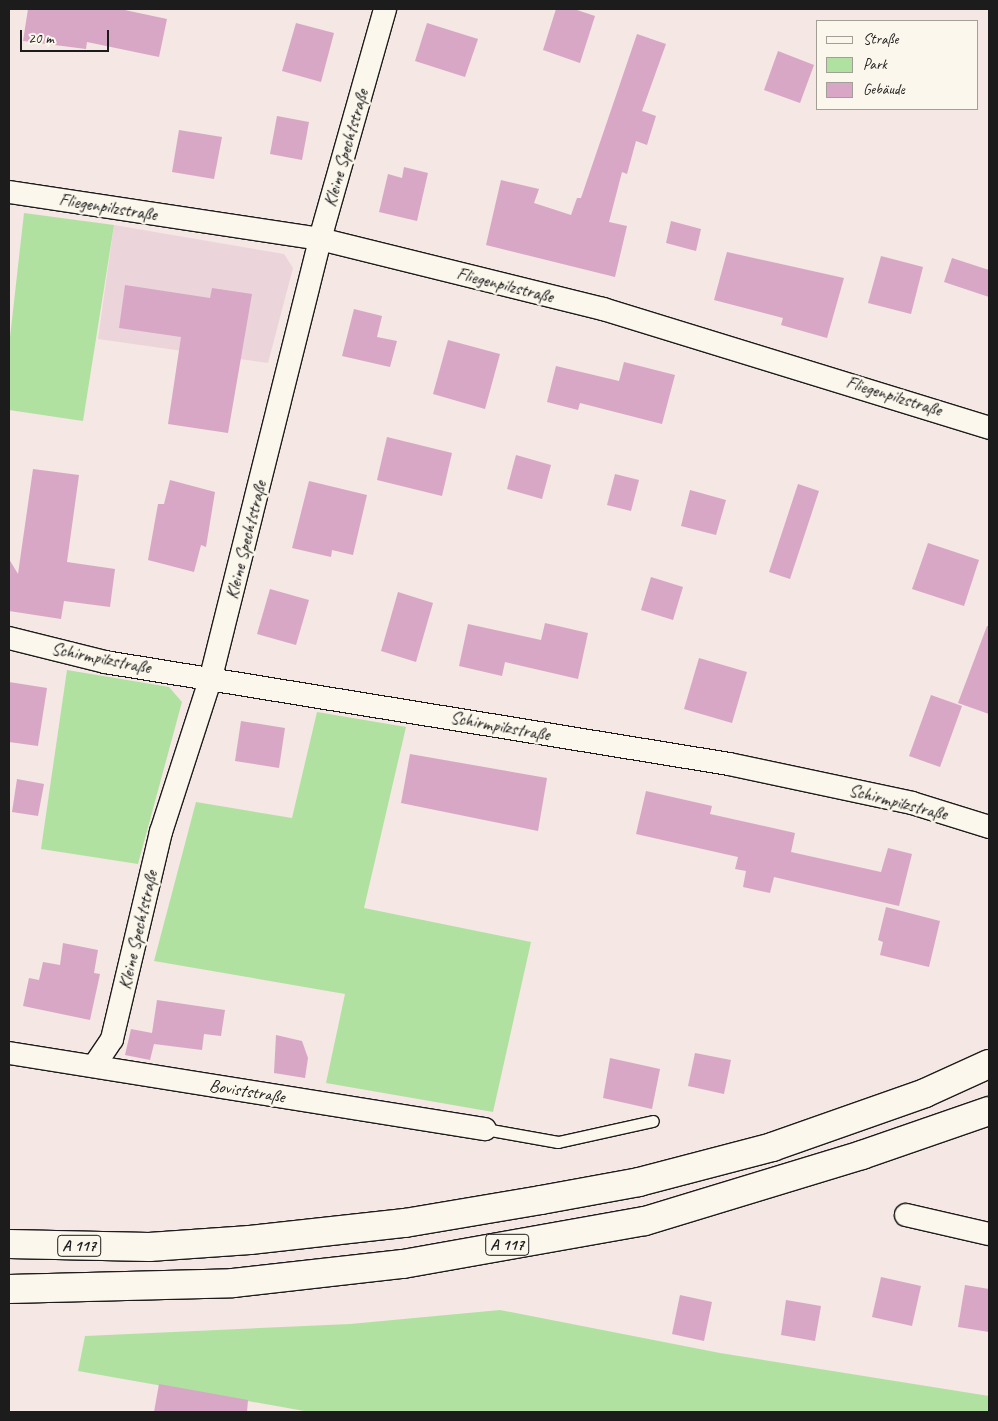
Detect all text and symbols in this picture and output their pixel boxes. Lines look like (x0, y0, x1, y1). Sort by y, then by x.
scale bar (22, 20, 111, 52)
legend (816, 20, 978, 110)
text: 20 m (28, 29, 54, 48)
text: Straße (863, 30, 898, 49)
text: Park (863, 55, 887, 74)
text: Gebäude (863, 80, 905, 99)
street label: Kleine Spechtstraße (319, 87, 373, 209)
street label: Fliegenpilzstraße (58, 189, 158, 225)
street label: Fliegenpilzstraße (454, 263, 556, 307)
street label: Fliegenpilzstraße (844, 371, 944, 421)
street label: Kleine Spechtstraße (221, 479, 271, 601)
street label: Schirmpilzstraße (50, 638, 152, 678)
street label: Schirmpilzstraße (449, 707, 551, 745)
street label: Schirmpilzstraße (847, 779, 949, 825)
street label: Kleine Spechtstraße (114, 869, 162, 991)
street label: Boviststraße (208, 1074, 286, 1108)
road number: A 117 (56, 1232, 102, 1260)
road number: A 117 (484, 1232, 530, 1258)

